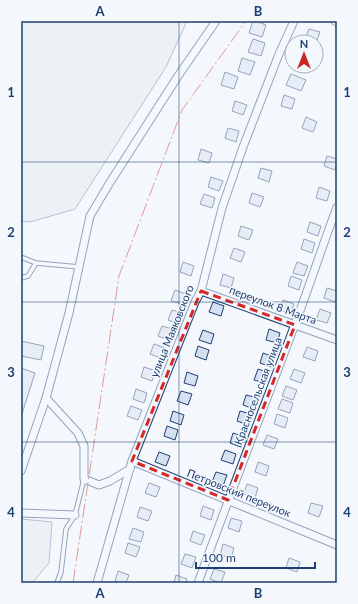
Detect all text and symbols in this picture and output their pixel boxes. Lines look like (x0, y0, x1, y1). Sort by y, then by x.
text: A (94, 3, 105, 19)
text: B (254, 3, 263, 19)
north arrow (284, 34, 324, 74)
text: N (300, 37, 308, 50)
text: 1 (7, 84, 15, 100)
text: 1 (343, 84, 351, 100)
text: 2 (7, 224, 15, 240)
text: 2 (343, 224, 351, 240)
street label: улица Маяковского (147, 283, 196, 379)
street label: переулок 8 Марта (228, 283, 319, 326)
street label: Красносельская улица (231, 335, 284, 446)
text: 3 (7, 364, 15, 380)
text: 3 (343, 364, 351, 380)
street label: Петровский переулок (185, 466, 293, 519)
text: 4 (7, 504, 15, 520)
text: 4 (343, 504, 351, 520)
scale bar (196, 544, 315, 570)
text: 100 m (202, 550, 236, 565)
text: A (94, 585, 105, 601)
text: B (254, 585, 263, 601)

